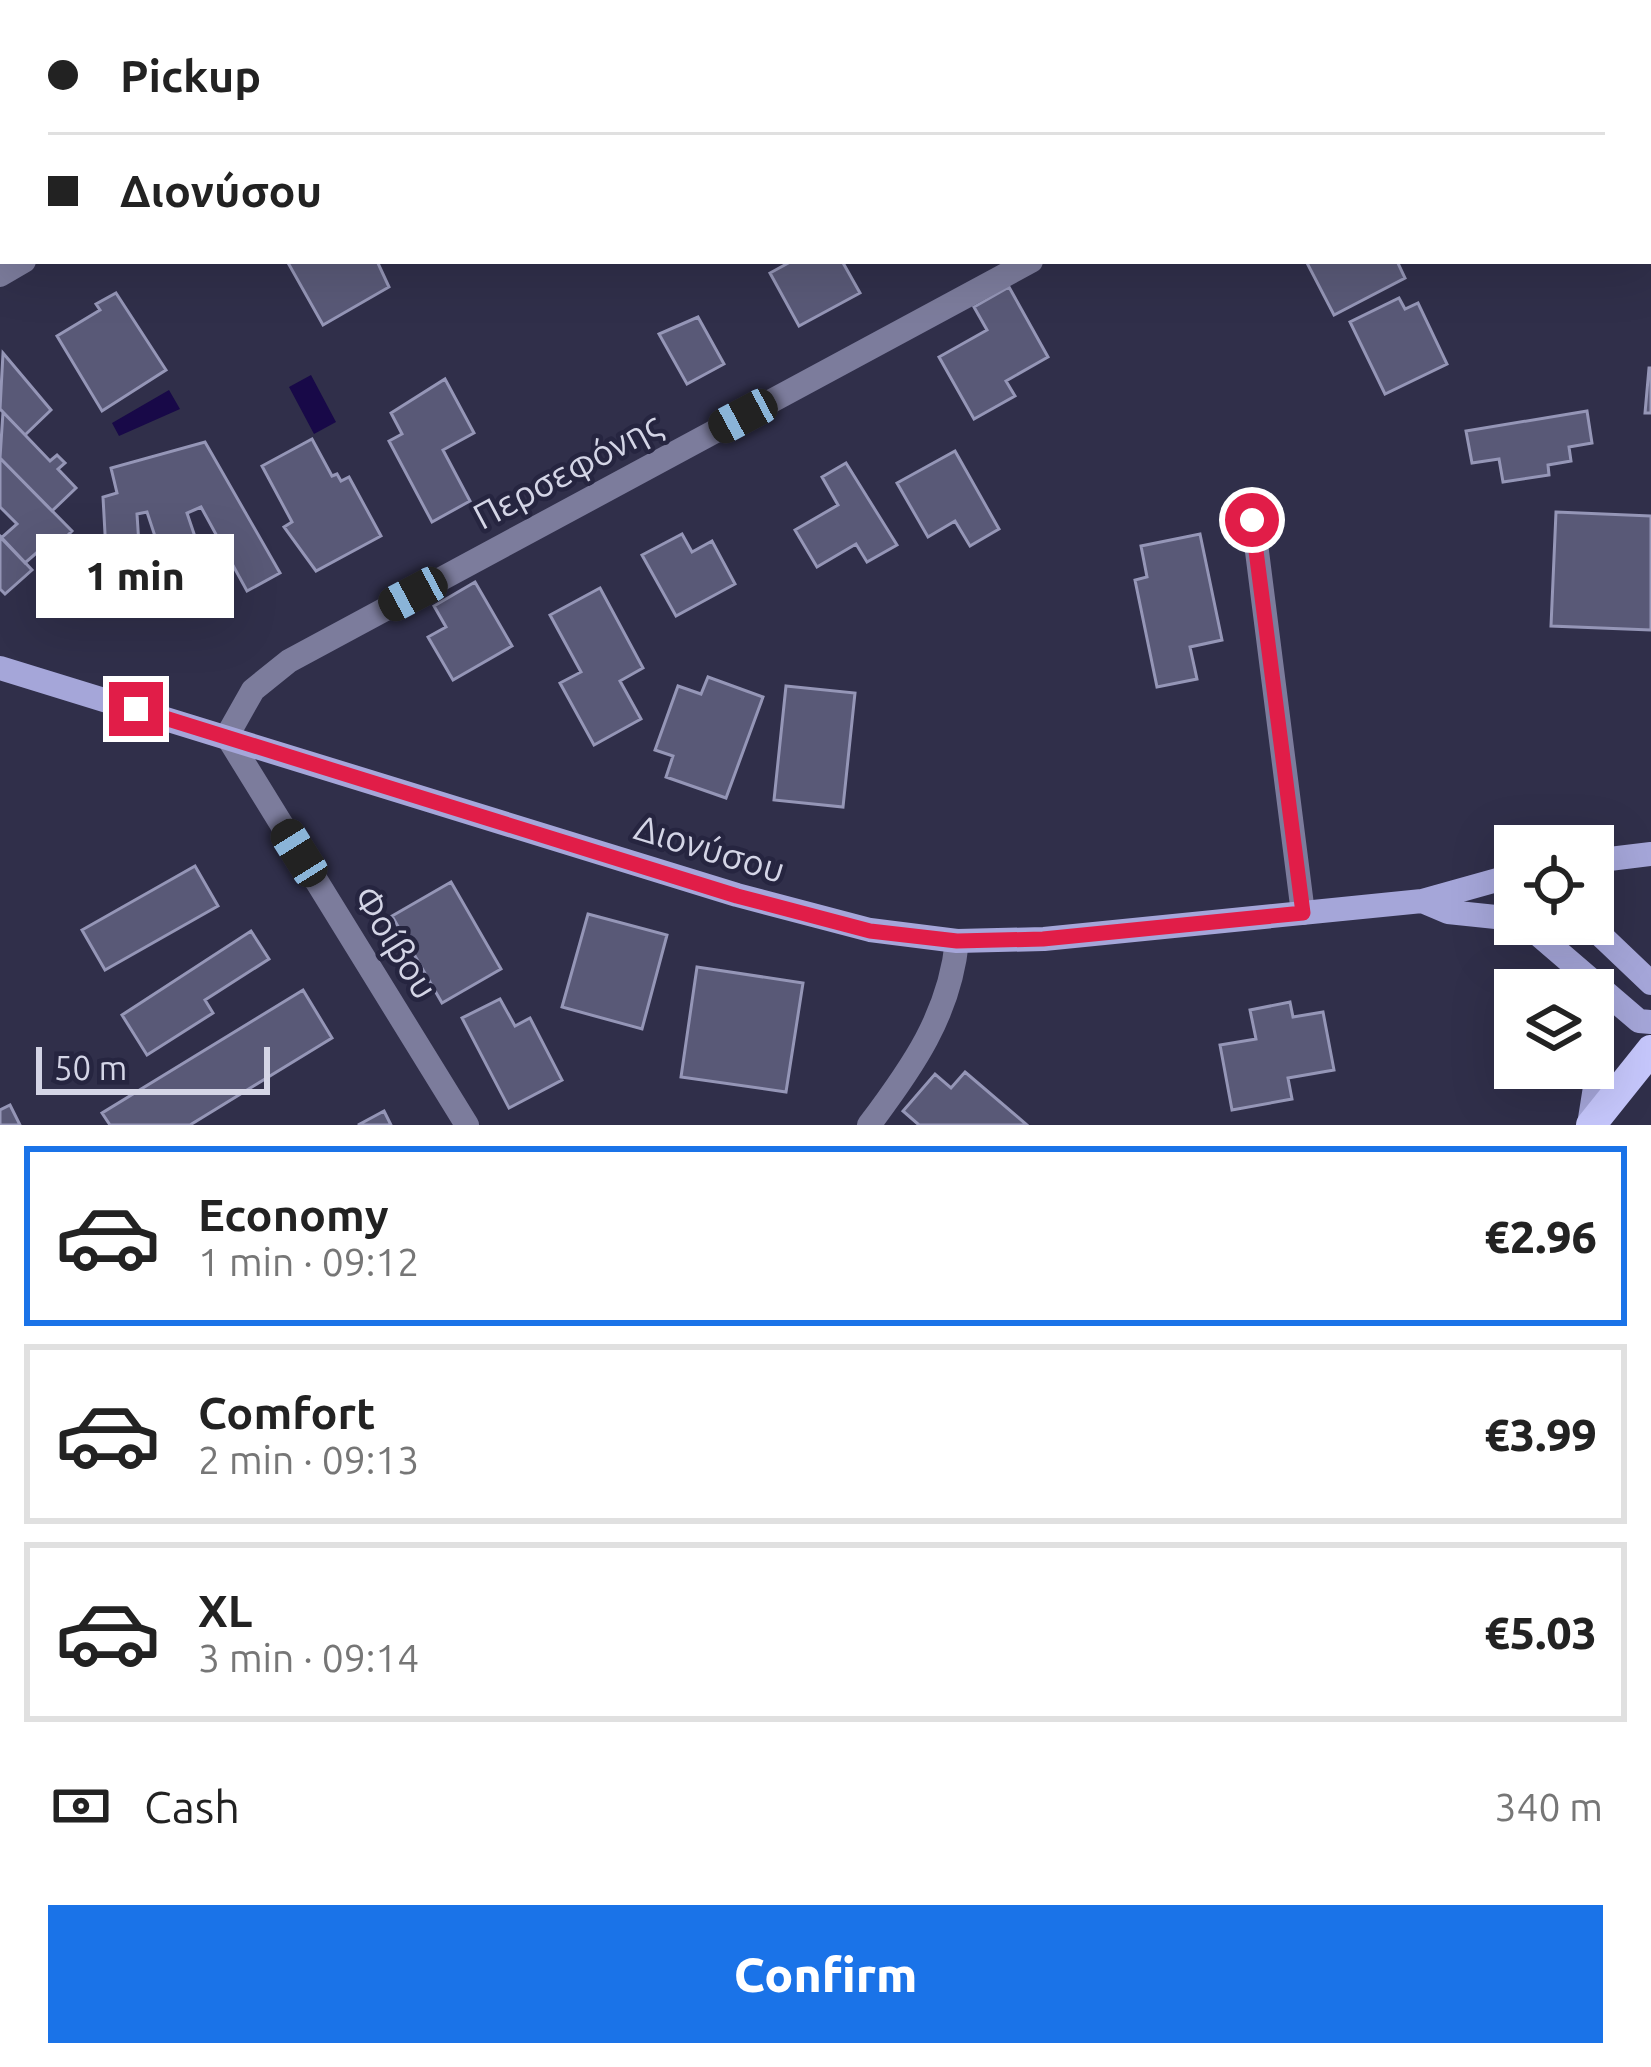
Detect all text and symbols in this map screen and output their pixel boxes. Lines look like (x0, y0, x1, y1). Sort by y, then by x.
text: Pickup (120, 50, 261, 101)
text: Διονύσου (120, 165, 322, 216)
car (703, 383, 783, 449)
street label: Περσεφόνης (466, 403, 668, 537)
route start (1225, 493, 1279, 547)
callout: 1 min (37, 535, 235, 619)
text: 1 min (85, 554, 185, 597)
car (373, 561, 453, 627)
route end (109, 682, 163, 736)
street label: Διονύσου (630, 806, 790, 890)
car (265, 813, 333, 893)
map controls (1494, 825, 1614, 1089)
button: locate (1494, 825, 1614, 945)
street label: Φοίβου (346, 878, 446, 1006)
button: layers (1494, 969, 1614, 1089)
scale bar (36, 1041, 270, 1094)
text: 50 m (54, 1049, 127, 1086)
icon: car (54, 1182, 162, 1290)
text: Economy (198, 1189, 389, 1240)
text: €2.96 (1484, 1211, 1597, 1262)
text: 1 min · 09:12 (198, 1240, 419, 1283)
icon: car (54, 1380, 162, 1488)
text: Comfort (198, 1387, 375, 1438)
text: €3.99 (1484, 1409, 1597, 1460)
text: 2 min · 09:13 (198, 1438, 419, 1481)
icon: car (54, 1578, 162, 1686)
text: XL (198, 1585, 252, 1636)
text: €5.03 (1484, 1607, 1597, 1658)
text: 3 min · 09:14 (198, 1636, 419, 1679)
icon: cash (48, 1773, 114, 1839)
text: Cash (144, 1781, 240, 1832)
text: 340 m (1494, 1785, 1603, 1828)
button: Confirm (48, 1905, 1603, 2043)

